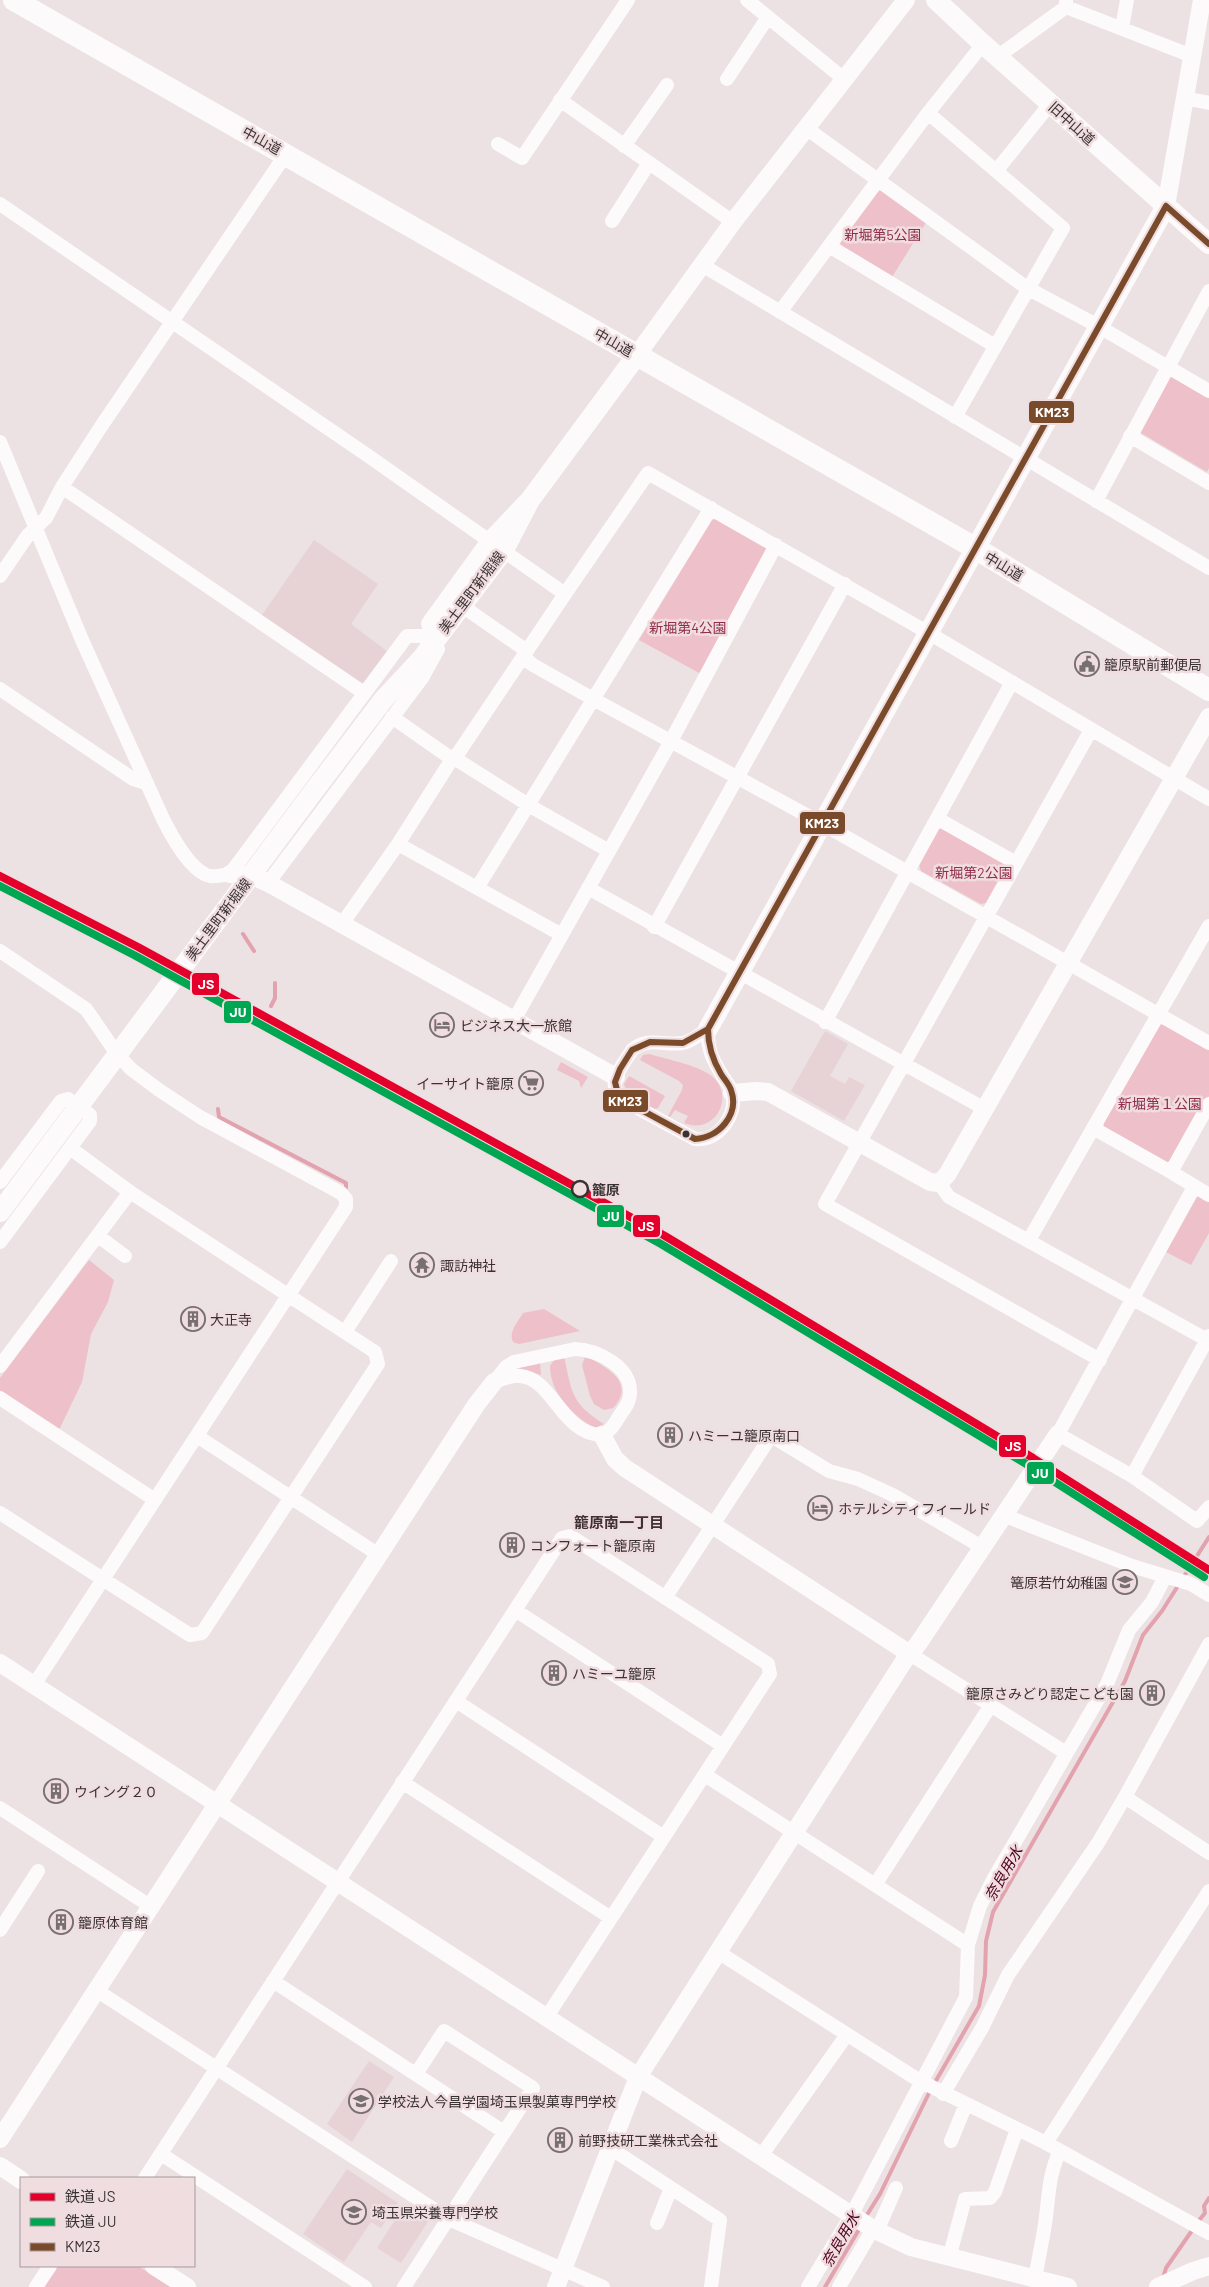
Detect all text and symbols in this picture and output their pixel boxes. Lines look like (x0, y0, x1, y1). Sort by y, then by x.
street label: 旧中山道 (1046, 98, 1098, 148)
street label: 中山道 (240, 122, 284, 158)
park label: 新堀第5公園 (844, 226, 922, 243)
street label: 中山道 (592, 324, 636, 360)
line badge: KM23 (1028, 400, 1075, 424)
text: KM23 (1035, 403, 1069, 420)
street label: 美土里町新堀線 (435, 548, 507, 636)
street label: 中山道 (982, 548, 1026, 584)
park label: 新堀第4公園 (649, 619, 727, 636)
public building icon: 籠原駅前郵便局 (1074, 651, 1100, 677)
place label: 籠原駅前郵便局 (1104, 656, 1202, 673)
line badge: KM23 (799, 811, 846, 835)
text: KM23 (805, 814, 839, 831)
park label: 新堀第2公園 (935, 864, 1013, 881)
street label: 美土里町新堀線 (182, 875, 254, 963)
line badge: JS (191, 972, 220, 996)
text: JS (198, 975, 214, 992)
line badge: JU (223, 1000, 252, 1024)
text: JU (230, 1003, 247, 1020)
hotel icon: ビジネス大一旅館 (429, 1012, 455, 1038)
place label: ビジネス大一旅館 (460, 1017, 572, 1034)
supermarket icon: イーサイト籠原 (518, 1070, 544, 1096)
place label: イーサイト籠原 (416, 1075, 514, 1092)
line badge: KM23 (602, 1089, 649, 1113)
text: KM23 (608, 1092, 642, 1109)
park label: 新堀第１公園 (1118, 1095, 1202, 1112)
unlabelled marker (681, 1129, 691, 1139)
marker: 籠原 (571, 1180, 589, 1198)
place label: 籠原 (592, 1181, 620, 1198)
line badge: JU (596, 1204, 625, 1228)
text: JU (603, 1207, 620, 1224)
line badge: JS (632, 1214, 661, 1238)
text: JS (638, 1217, 654, 1234)
temple icon: 諏訪神社 (409, 1252, 435, 1278)
place label: 諏訪神社 (440, 1257, 496, 1274)
building icon: 大正寺 (180, 1306, 206, 1332)
place label: 大正寺 (210, 1311, 252, 1328)
building icon: ハミーユ籠原南口 (657, 1422, 683, 1448)
place label: ハミーユ籠原南口 (688, 1427, 800, 1444)
line badge: JS (998, 1434, 1027, 1458)
text: JS (1005, 1437, 1021, 1454)
line badge: JU (1026, 1461, 1055, 1485)
text: JU (1032, 1464, 1049, 1481)
hotel icon: ホテルシティフィールド (807, 1495, 833, 1521)
place label: ホテルシティフィールド (838, 1500, 991, 1517)
district label: 籠原南一丁目 (574, 1513, 664, 1531)
building icon: コンフォート籠原南 (499, 1532, 525, 1558)
place label: コンフォート籠原南 (530, 1537, 656, 1554)
school or university icon: 篭原若竹幼稚園 (1112, 1569, 1138, 1595)
place label: 篭原若竹幼稚園 (1010, 1574, 1108, 1591)
building icon: ハミーユ籠原 (541, 1660, 567, 1686)
place label: ハミーユ籠原 (572, 1665, 656, 1682)
building icon: 籠原さみどり認定こども園 (1139, 1680, 1165, 1706)
place label: 籠原さみどり認定こども園 (966, 1685, 1134, 1702)
building icon: ウイング２０ (43, 1778, 69, 1804)
place label: ウイング２０ (74, 1783, 158, 1800)
water label: 奈良用水 (980, 1841, 1027, 1903)
building icon: 籠原体育館 (48, 1909, 74, 1935)
place label: 籠原体育館 (78, 1914, 148, 1931)
school or university icon: 学校法人今昌学園埼玉県製菓専門学校 (348, 2088, 374, 2114)
place label: 学校法人今昌学園埼玉県製菓専門学校 (378, 2093, 616, 2110)
building icon: 前野技研工業株式会社 (547, 2127, 573, 2153)
place label: 前野技研工業株式会社 (578, 2132, 718, 2149)
legend (20, 2177, 195, 2267)
text: 鉄道 JS (65, 2187, 115, 2205)
school or university icon: 埼玉県栄養専門学校 (341, 2199, 367, 2225)
place label: 埼玉県栄養専門学校 (372, 2204, 498, 2221)
water label: 奈良用水 (817, 2207, 864, 2269)
text: 鉄道 JU (65, 2212, 116, 2230)
text: KM23 (65, 2237, 101, 2255)

